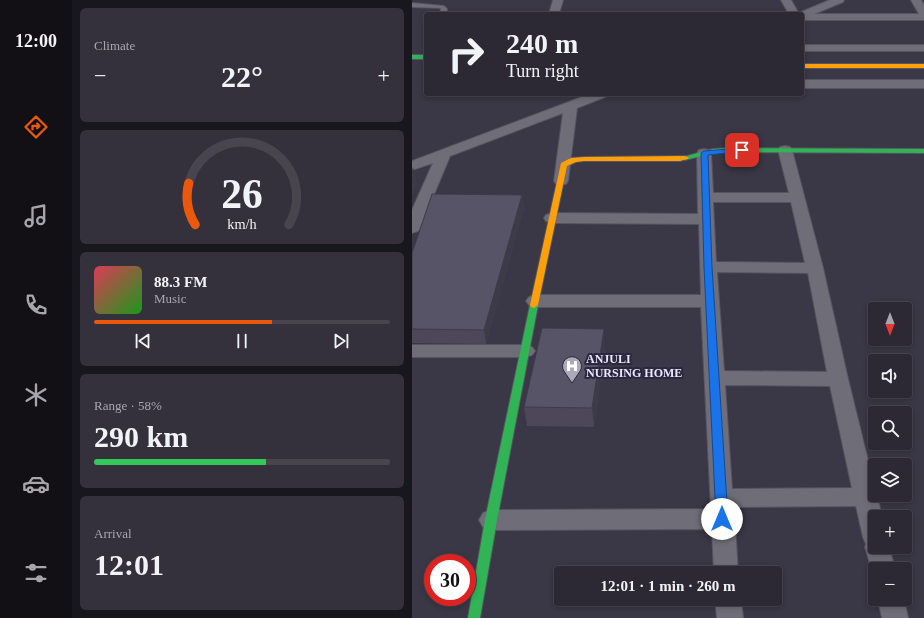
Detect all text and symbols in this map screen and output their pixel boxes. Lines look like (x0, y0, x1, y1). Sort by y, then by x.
icon: right (440, 28, 492, 80)
text: 240 m (506, 28, 578, 59)
text: 12:00 (15, 31, 57, 51)
text: Climate (94, 38, 135, 53)
text: 22° (221, 60, 263, 93)
text: Turn right (506, 61, 579, 81)
text: − (94, 63, 106, 88)
text: + (378, 63, 390, 88)
icon: directions (22, 113, 50, 141)
pin (725, 133, 759, 167)
icon: arrive (731, 139, 753, 161)
text: 26 (221, 171, 263, 217)
icon: music (22, 202, 50, 230)
text: km/h (227, 216, 257, 232)
text: 88.3 FM (154, 274, 207, 290)
icon: phone (22, 291, 50, 319)
text: Music (154, 291, 187, 306)
north arrow (868, 302, 912, 346)
map controls (868, 302, 912, 606)
icon: previous (132, 330, 154, 352)
icon: pause (231, 330, 253, 352)
icon: next (330, 330, 352, 352)
place label: ANJULI NURSING HOME (586, 352, 682, 380)
button: sound (868, 354, 912, 398)
hospital icon: ANJULI NURSING HOME (561, 355, 583, 383)
icon: climate (22, 381, 50, 409)
text: Range · 58% (94, 398, 162, 413)
button: search (868, 406, 912, 450)
text: 290 km (94, 420, 188, 453)
button: layers (868, 458, 912, 502)
icon: car (22, 470, 50, 498)
position arrow (701, 498, 743, 540)
button: + (868, 510, 912, 554)
text: Arrival (94, 526, 132, 541)
text: 12:01 (94, 548, 164, 581)
speed limit sign: 30 (424, 554, 476, 606)
icon: filters (22, 559, 50, 587)
button: − (868, 562, 912, 606)
text: 12:01 · 1 min · 260 m (601, 578, 736, 594)

